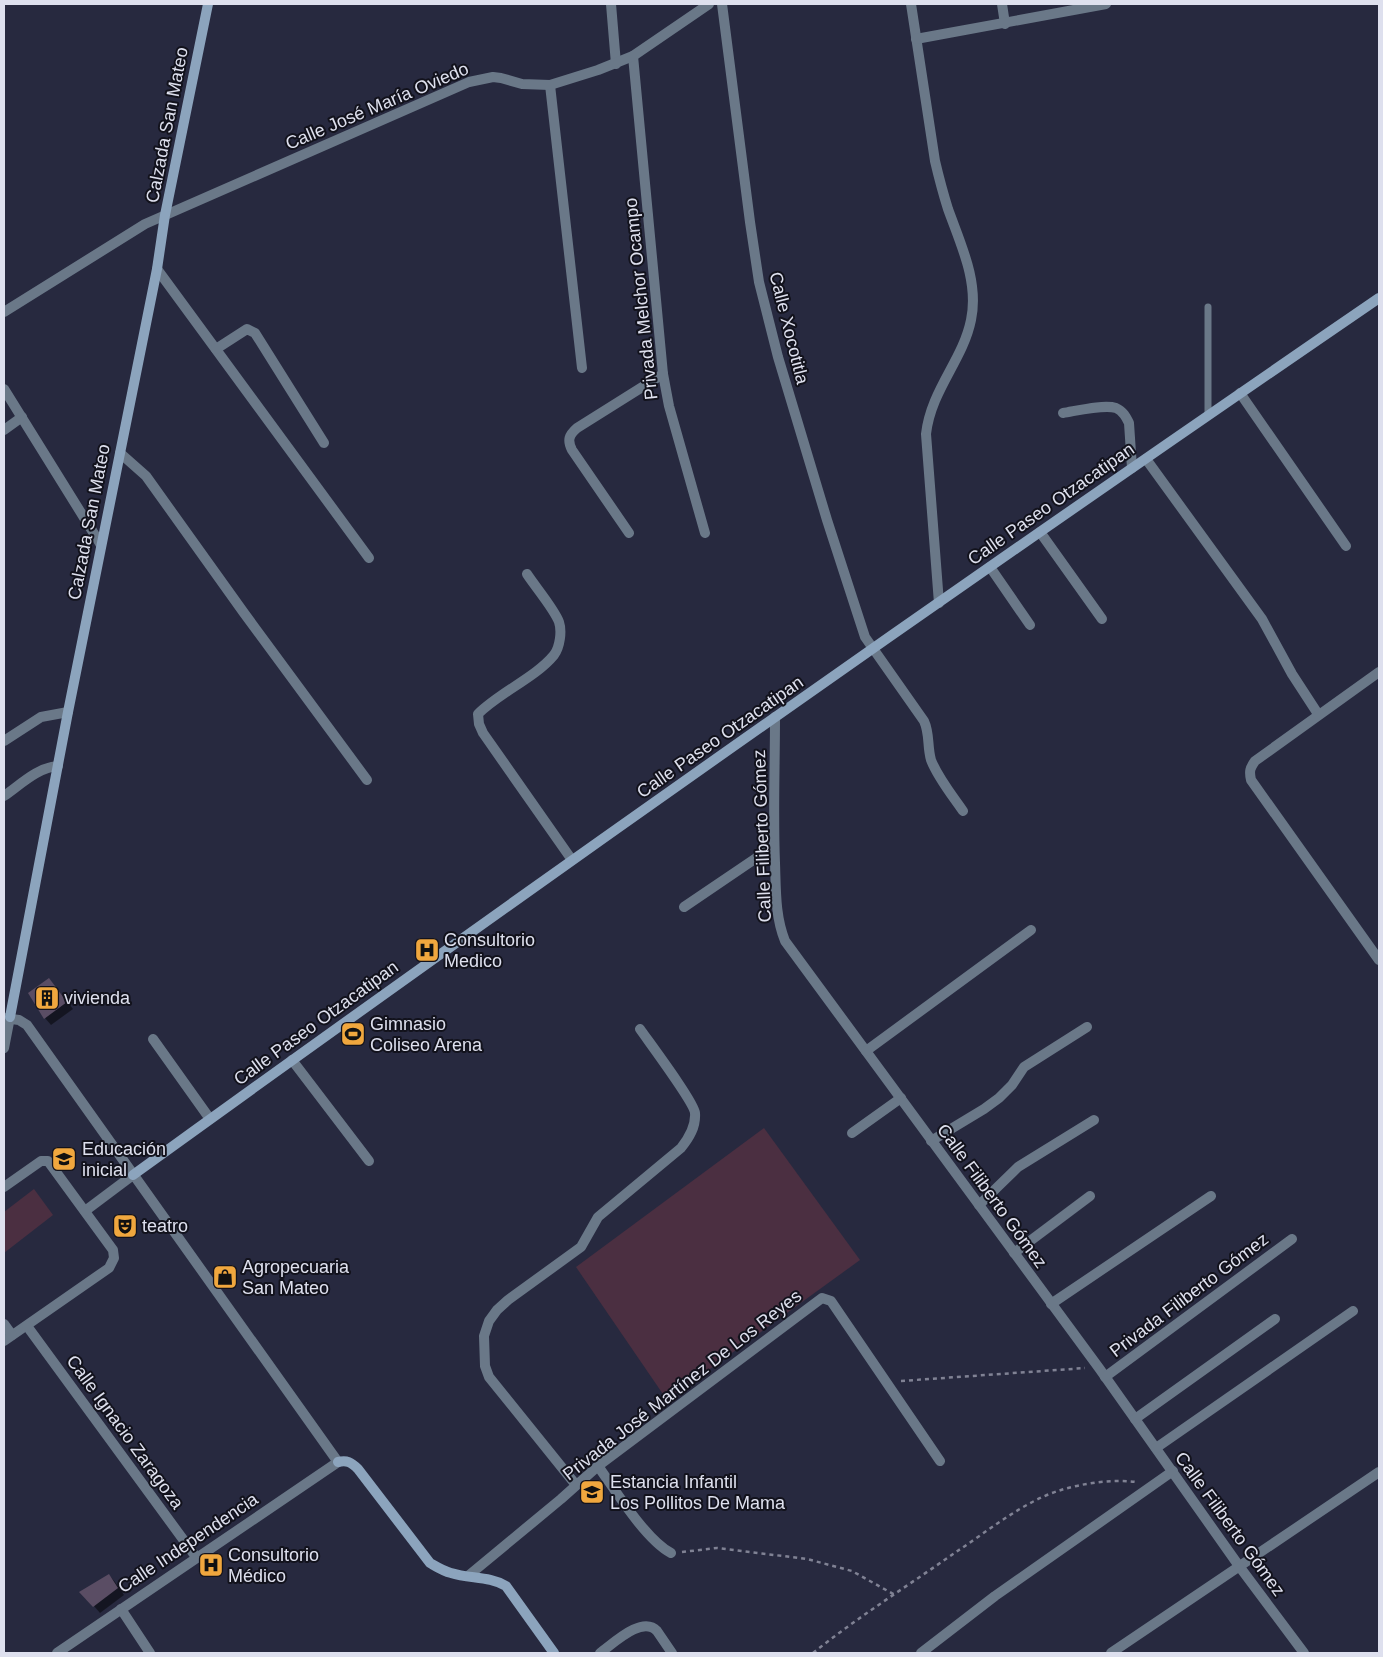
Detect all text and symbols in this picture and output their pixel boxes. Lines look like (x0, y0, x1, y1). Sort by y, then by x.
street label: Calzada San Mateo (142, 45, 192, 205)
street label: Calle José María Oviedo (282, 58, 472, 154)
street label: Privada Melchor Ocampo (620, 197, 662, 401)
street label: Calle Xocotitla (765, 270, 813, 387)
street label: Calle Paseo Otzacatipan (964, 439, 1138, 569)
street label: Calzada San Mateo (64, 442, 114, 602)
street label: Calle Paseo Otzacatipan (633, 672, 807, 802)
street label: Calle Filiberto Gómez (749, 749, 775, 923)
place label: Consultorio Medico (444, 930, 535, 971)
hospital icon: Consultorio Medico (414, 937, 440, 963)
street label: Calle Paseo Otzacatipan (230, 957, 402, 1089)
building icon: vivienda (34, 985, 60, 1011)
place label: vivienda (64, 988, 131, 1008)
place label: Gimnasio Coliseo Arena (370, 1014, 483, 1055)
sports icon: Gimnasio Coliseo Arena (340, 1021, 366, 1047)
street label: Calle Filiberto Gómez (933, 1120, 1051, 1272)
place label: Educación inicial (82, 1139, 166, 1180)
school or university icon: Educación inicial (51, 1146, 77, 1172)
theatre icon: teatro (112, 1213, 138, 1239)
place label: teatro (142, 1216, 188, 1236)
street label: Privada Filiberto Gómez (1106, 1229, 1272, 1361)
place label: Agropecuaria San Mateo (242, 1257, 350, 1298)
shop icon: Agropecuaria San Mateo (212, 1264, 238, 1290)
street label: Privada José Martínez De Los Reyes (559, 1286, 805, 1484)
street label: Calle Ignacio Zaragoza (63, 1351, 188, 1514)
street label: Calle Filiberto Gómez (1171, 1448, 1289, 1600)
place label: Estancia Infantil Los Pollitos De Mama (610, 1472, 786, 1513)
school or university icon: Estancia Infantil Los Pollitos De Mama (579, 1479, 605, 1505)
street label: Calle Independencia (114, 1488, 262, 1597)
place label: Consultorio Médico (228, 1545, 319, 1586)
hospital icon: Consultorio Médico (198, 1552, 224, 1578)

